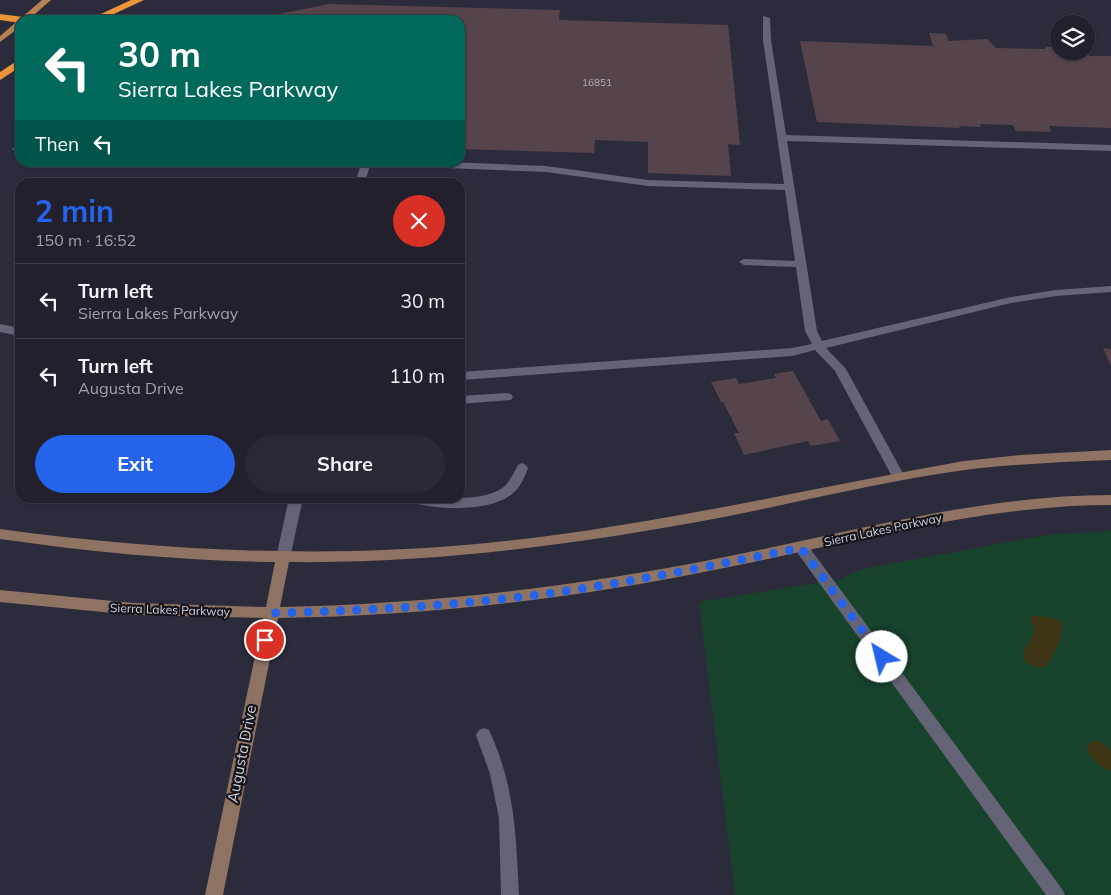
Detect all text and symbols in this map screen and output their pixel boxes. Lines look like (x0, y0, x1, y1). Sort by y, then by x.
map controls (1050, 15, 1095, 60)
button: layers (1050, 15, 1095, 60)
text: 30 m (118, 32, 201, 76)
icon: left (35, 35, 100, 100)
text: Sierra Lakes Parkway (118, 75, 338, 103)
house number: 16851 (582, 76, 612, 89)
icon: left (89, 130, 117, 158)
text: Then (35, 132, 79, 156)
text: 2 min (35, 192, 114, 230)
button: close (393, 195, 445, 247)
text: 150 m · 16:52 (35, 230, 136, 250)
text: Turn left (78, 279, 153, 303)
icon: left (35, 287, 63, 315)
text: 30 m (401, 289, 445, 313)
text: Sierra Lakes Parkway (78, 303, 238, 323)
text: Turn left (78, 354, 153, 378)
icon: left (35, 362, 63, 390)
text: 110 m (389, 364, 445, 388)
text: Augusta Drive (78, 378, 184, 398)
button: Exit (35, 435, 235, 493)
button: Share (245, 435, 445, 493)
street label: Sierra Lakes Parkway (823, 510, 944, 549)
street label: Sierra Lakes Parkway (110, 600, 231, 619)
pin (244, 619, 286, 661)
icon: arrive (251, 626, 279, 654)
position arrow (855, 630, 907, 682)
street label: Augusta Drive (223, 703, 260, 804)

